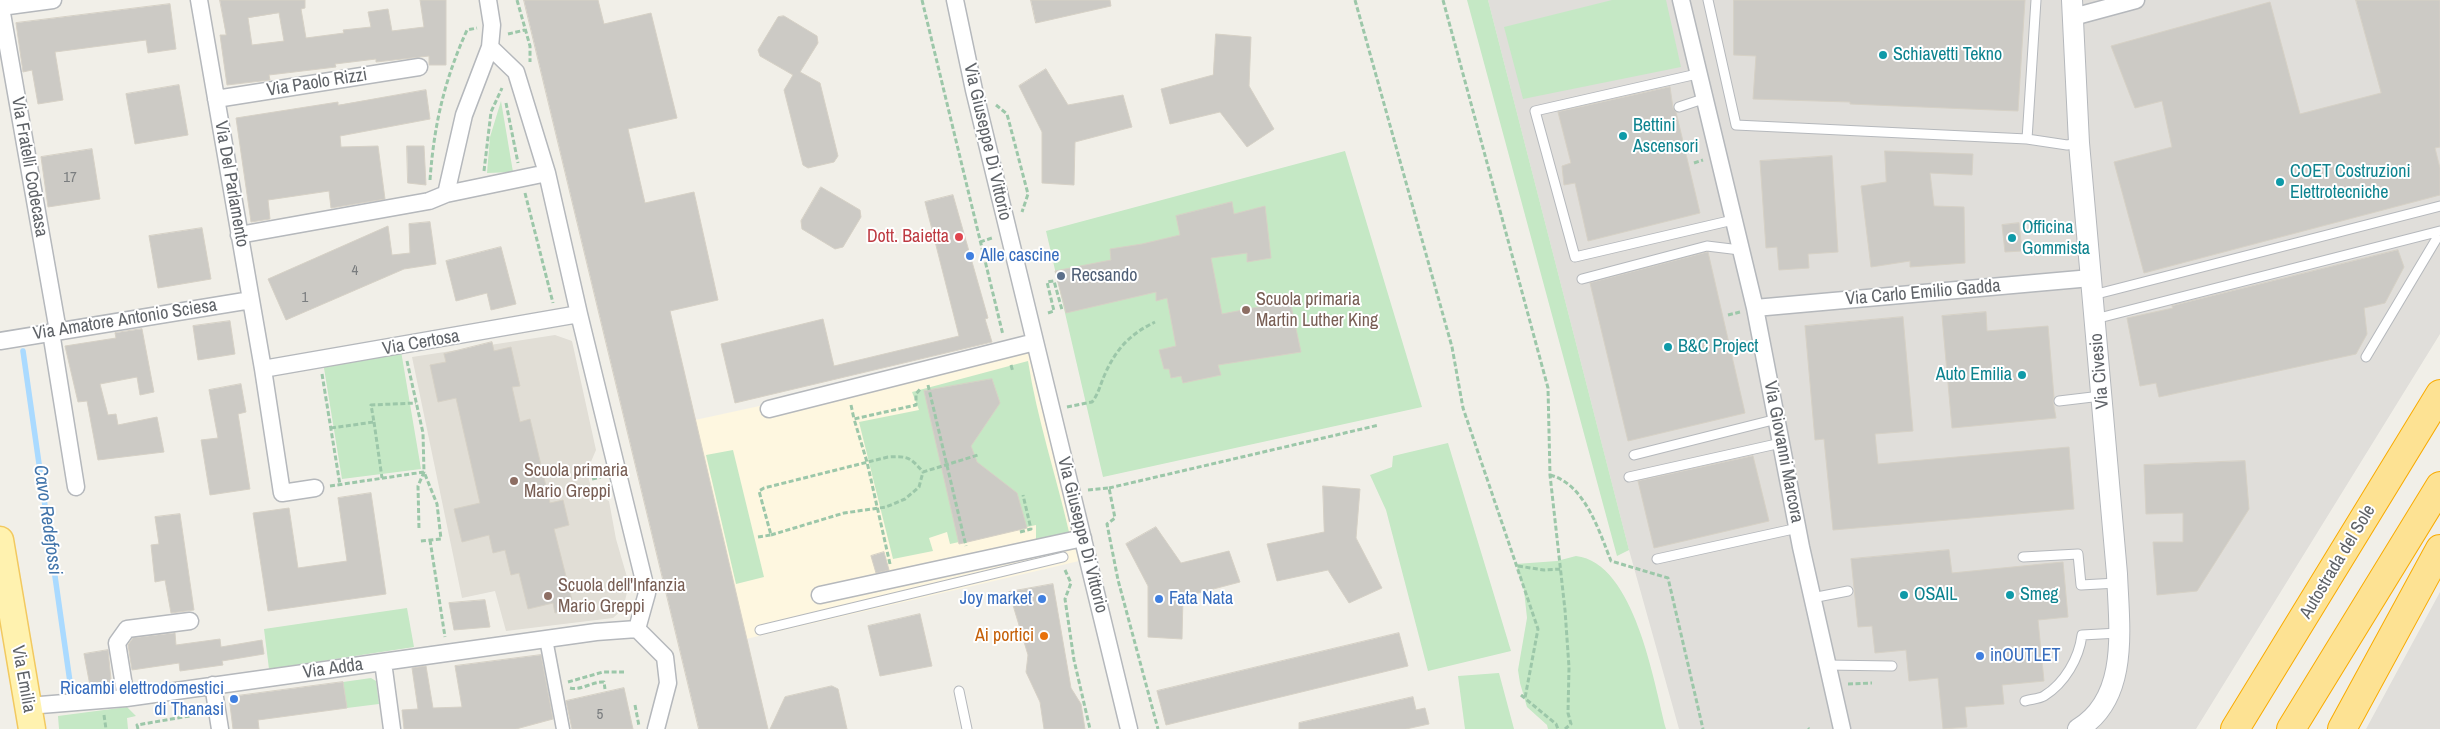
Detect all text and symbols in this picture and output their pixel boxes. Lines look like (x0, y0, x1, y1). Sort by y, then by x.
place label: Schiavetti Tekno (1893, 44, 2002, 66)
marker: Schiavetti Tekno (1877, 49, 1889, 61)
street label: Via Giuseppe Di Vittorio (958, 61, 1016, 223)
street label: Via Paolo Rizzi (265, 64, 369, 102)
street label: Via Fratelli Codecasa (6, 95, 52, 239)
place label: Bettini Ascensori (1633, 115, 1699, 158)
street label: Via Del Parlamento (209, 119, 253, 249)
marker: Bettini Ascensori (1617, 130, 1629, 142)
place label: COET Costruzioni Elettrotecniche (2290, 161, 2411, 203)
house number: 17 (63, 169, 77, 187)
marker: COET Costruzioni Elettrotecniche (2274, 176, 2286, 188)
place label: Officina Gommista (2022, 217, 2090, 260)
place label: Dott. Baietta (867, 226, 949, 248)
marker: Dott. Baietta (953, 231, 965, 243)
marker: Officina Gommista (2006, 232, 2018, 244)
place label: Alle cascine (980, 245, 1060, 267)
marker: Alle cascine (964, 250, 976, 262)
house number: 4 (352, 262, 358, 280)
place label: Recsando (1071, 265, 1137, 287)
marker: Recsando (1055, 270, 1067, 282)
street label: Via Carlo Emilio Gadda (1845, 275, 2001, 311)
house number: 1 (302, 289, 308, 307)
place label: Scuola primaria Martin Luther King (1256, 289, 1378, 332)
street label: Via Amatore Antonio Sciesa (31, 295, 219, 345)
marker: Scuola primaria Martin Luther King (1240, 304, 1252, 316)
street label: Via Certosa (381, 326, 461, 360)
street label: Via Civesio (2086, 332, 2114, 410)
place label: B&C Project (1678, 336, 1758, 358)
marker: B&C Project (1662, 341, 1674, 353)
place label: Auto Emilia (1936, 364, 2012, 386)
marker: Auto Emilia (2016, 369, 2028, 381)
street label: Via Giovanni Marcora (1759, 379, 1807, 525)
street label: Via Giuseppe Di Vittorio (1052, 455, 1112, 615)
place label: Scuola primaria Mario Greppi (524, 460, 628, 502)
water label: Cavo Redefossi (28, 464, 66, 576)
marker: Scuola primaria Mario Greppi (508, 475, 520, 487)
street label: Autostrada del Sole (2296, 501, 2380, 623)
place label: Scuola dell'Infanzia Mario Greppi (558, 575, 686, 618)
place label: OSAIL (1914, 584, 1957, 606)
place label: Smeg (2020, 584, 2059, 606)
place label: Joy market (960, 588, 1032, 610)
place label: Fata Nata (1169, 588, 1233, 610)
marker: OSAIL (1898, 589, 1910, 601)
marker: Smeg (2004, 589, 2016, 601)
marker: Scuola dell'Infanzia Mario Greppi (542, 590, 554, 602)
marker: Joy market (1036, 593, 1048, 605)
marker: Fata Nata (1153, 593, 1165, 605)
place label: Ai portici (975, 625, 1034, 647)
marker: Ai portici (1038, 630, 1050, 642)
street label: Via Emilia (6, 644, 40, 714)
place label: inOUTLET (1990, 645, 2061, 667)
marker: inOUTLET (1974, 650, 1986, 662)
street label: Via Adda (302, 654, 364, 684)
place label: Ricambi elettrodomestici di Thanasi (60, 678, 224, 721)
marker: Ricambi elettrodomestici di Thanasi (228, 693, 240, 705)
house number: 5 (597, 706, 603, 724)

